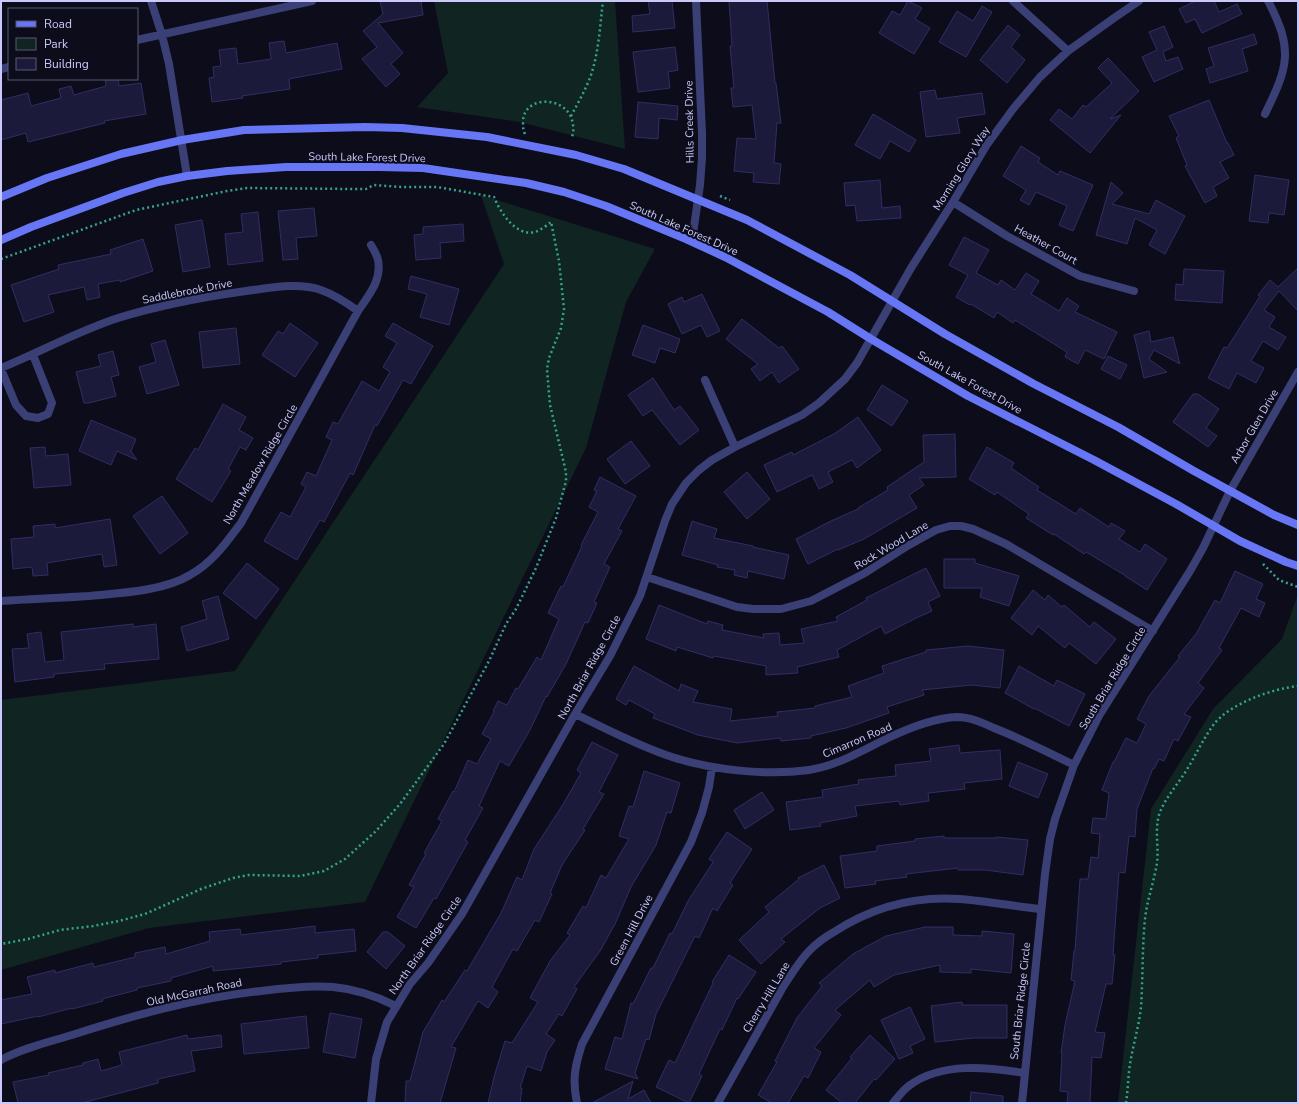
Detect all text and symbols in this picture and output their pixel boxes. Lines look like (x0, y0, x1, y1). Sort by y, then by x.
legend (8, 8, 138, 80)
text: Road (44, 16, 72, 32)
text: Park (44, 36, 69, 52)
text: Building (44, 56, 89, 72)
street label: Hills Creek Drive (681, 80, 698, 164)
street label: Morning Glory Way (929, 123, 994, 213)
street label: South Lake Forest Drive (308, 149, 426, 166)
street label: South Lake Forest Drive (627, 198, 741, 259)
street label: Heather Court (1011, 221, 1080, 268)
street label: Saddlebrook Drive (141, 275, 234, 308)
street label: South Lake Forest Drive (915, 347, 1025, 418)
street label: Arbor Glen Drive (1227, 386, 1282, 466)
street label: North Meadow Ridge Circle (220, 401, 301, 527)
street label: Rock Wood Lane (852, 517, 931, 573)
street label: North Briar Ridge Circle (554, 612, 625, 722)
street label: South Briar Ridge Circle (1076, 624, 1149, 733)
street label: Cimarron Road (820, 719, 894, 762)
street label: Green Hill Drive (606, 892, 657, 969)
street label: North Briar Ridge Circle (386, 893, 465, 998)
street label: South Briar Ridge Circle (1007, 941, 1034, 1060)
street label: Cherry Hill Lane (739, 959, 794, 1036)
street label: Old McGarrah Road (145, 975, 243, 1010)

